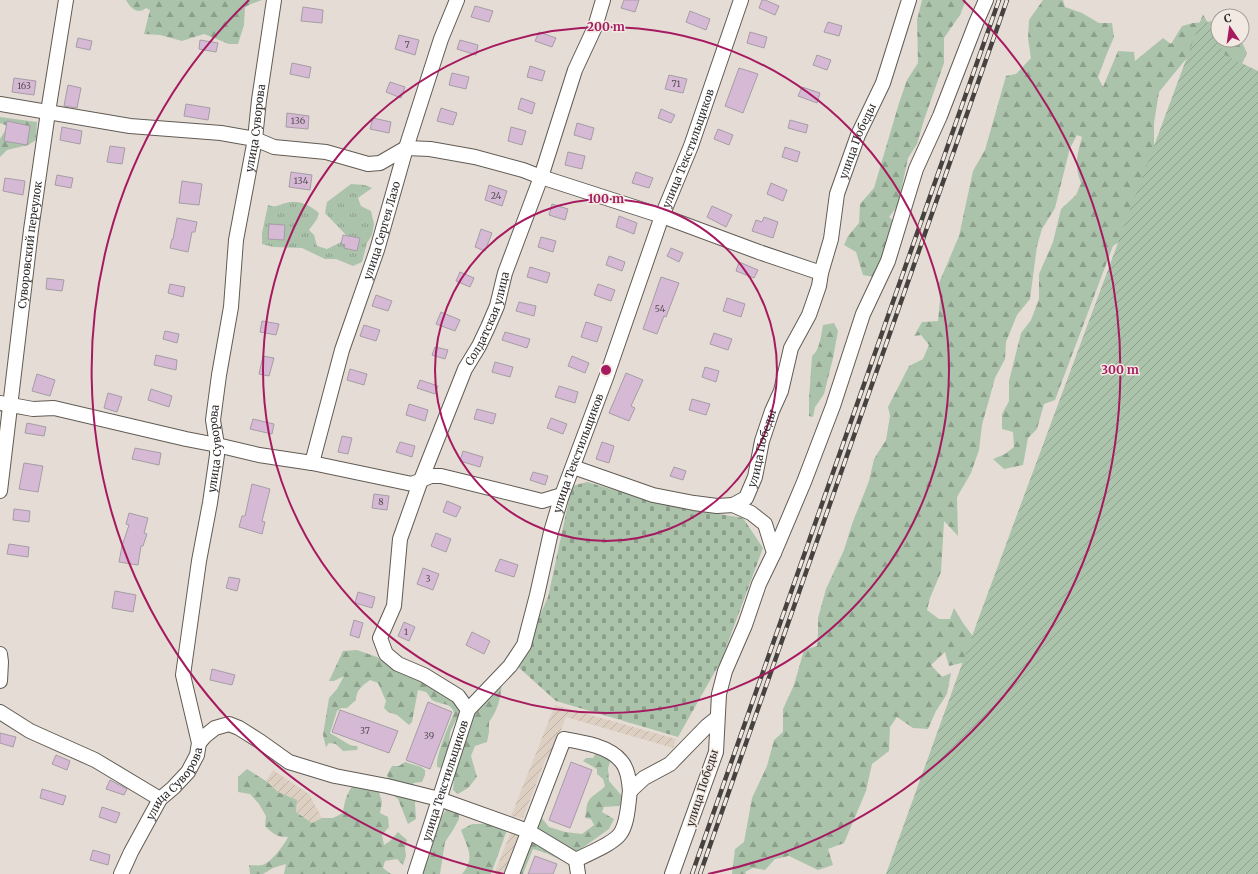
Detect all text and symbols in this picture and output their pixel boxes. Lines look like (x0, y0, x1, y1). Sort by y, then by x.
north arrow (1210, 8, 1250, 48)
text: С (1223, 11, 1233, 26)
text: 200 m (587, 19, 625, 34)
house number: 7 (404, 39, 410, 50)
house number: 71 (671, 78, 681, 89)
house number: 163 (17, 80, 31, 91)
street label: улица Суворова (242, 83, 268, 173)
street label: улица Текстильщиков (659, 87, 717, 210)
street label: улица Победы (836, 101, 879, 181)
house number: 136 (291, 115, 306, 126)
house number: 134 (294, 175, 309, 186)
street label: улица Сергея Лазо (360, 179, 403, 282)
street label: Суворовский переулок (15, 180, 45, 309)
house number: 24 (491, 190, 502, 201)
text: 100 m (588, 191, 624, 206)
street label: Солдатская улица (462, 270, 512, 368)
house number: 54 (655, 303, 666, 314)
text: 300 m (1101, 362, 1139, 377)
centre of rings (599, 363, 613, 377)
street label: улица Текстильщиков (550, 391, 607, 515)
street label: улица Суворова (205, 403, 224, 493)
street label: улица Победы (744, 407, 779, 490)
house number: 8 (378, 496, 384, 507)
house number: 3 (425, 573, 431, 584)
house number: 1 (404, 626, 408, 637)
street label: улица Текстильщиков (419, 718, 471, 843)
house number: 37 (360, 725, 370, 736)
house number: 39 (424, 730, 434, 741)
street label: улица Суворова (143, 746, 205, 823)
street label: улица Победы (683, 747, 721, 828)

